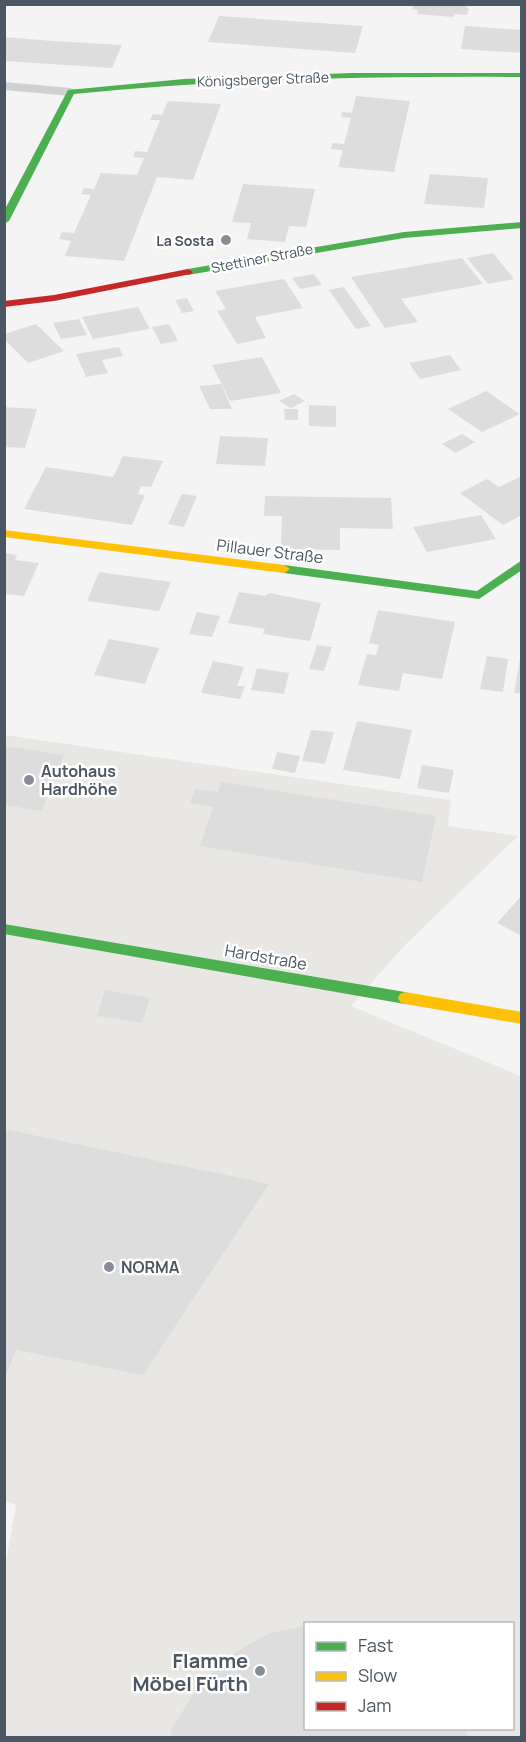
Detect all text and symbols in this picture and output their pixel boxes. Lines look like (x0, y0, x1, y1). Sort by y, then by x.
street label: Königsberger Straße (197, 67, 329, 91)
place label: La Sosta (156, 231, 214, 250)
marker: La Sosta (219, 233, 233, 247)
street label: Stettiner Straße (209, 239, 315, 277)
street label: Pillauer Straße (215, 534, 325, 568)
place label: Autohaus Hardhöhe (41, 760, 118, 800)
marker: Autohaus Hardhöhe (22, 773, 36, 787)
street label: Hardstraße (223, 939, 309, 975)
place label: NORMA (121, 1256, 180, 1278)
marker: NORMA (102, 1260, 116, 1274)
legend (304, 1622, 514, 1730)
text: Fast (358, 1633, 393, 1657)
place label: Flamme Möbel Fürth (132, 1647, 248, 1697)
text: Slow (358, 1663, 398, 1687)
marker: Flamme Möbel Fürth (253, 1664, 267, 1678)
text: Jam (358, 1693, 392, 1717)

